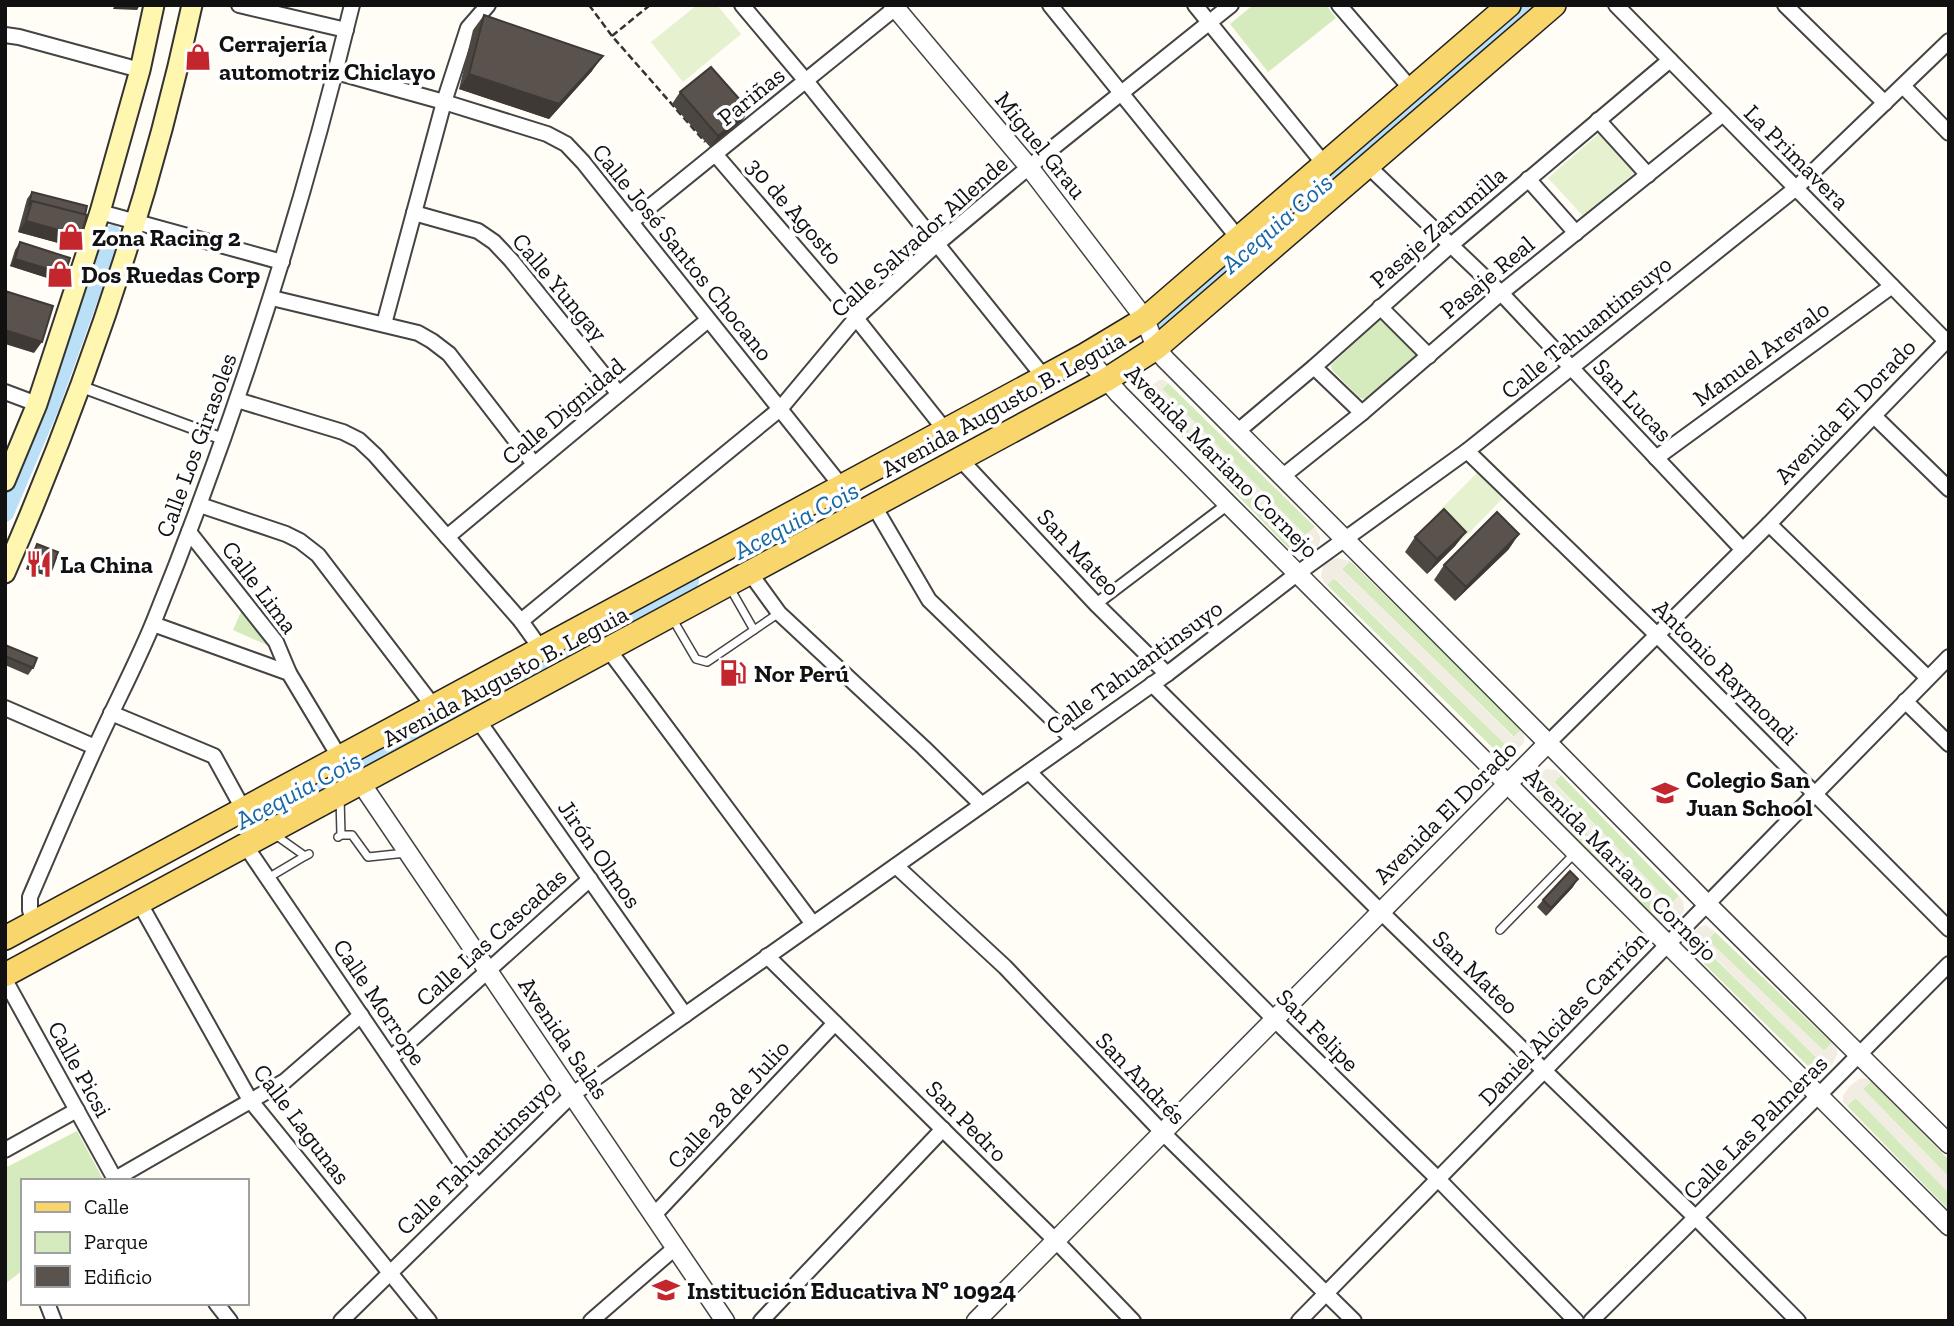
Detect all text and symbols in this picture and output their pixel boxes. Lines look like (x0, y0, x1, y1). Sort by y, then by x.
place label: Cerrajería automotriz Chiclayo (219, 29, 436, 86)
shop icon: Cerrajería automotriz Chiclayo (183, 42, 213, 72)
street label: Pariñas (712, 60, 790, 132)
street label: Miguel Grau (989, 86, 1093, 205)
street label: La Primavera (1738, 98, 1856, 216)
street label: Calle José Santos Chocano (586, 137, 780, 367)
street label: Calle Salvador Allende (824, 149, 1014, 323)
street label: 30 de Agosto (741, 151, 849, 271)
street label: Pasaje Zarumilla (1364, 160, 1512, 294)
water label: Acequia Cois (1214, 166, 1339, 281)
shop icon: Zona Racing 2 (56, 222, 86, 252)
place label: Zona Racing 2 (92, 223, 241, 252)
street label: Calle Yungay (506, 227, 614, 348)
street label: Pasaje Real (1434, 229, 1540, 325)
street label: Calle Tahuantinsuyo (1495, 249, 1677, 405)
shop icon: Dos Ruedas Corp (45, 259, 75, 289)
place label: Dos Ruedas Corp (81, 260, 261, 289)
street label: Manuel Arevalo (1687, 294, 1835, 412)
street label: Avenida Augusto B. Leguia (876, 325, 1130, 483)
street label: Avenida El Dorado (1768, 332, 1922, 490)
street label: Calle Los Girasoles (149, 349, 243, 541)
street label: Calle Dignidad (496, 351, 630, 471)
street label: San Lucas (1587, 352, 1679, 448)
street label: Avenida Mariano Cornejo (1119, 358, 1325, 564)
water label: Acequia Cois (727, 474, 864, 567)
street label: San Mateo (1031, 502, 1127, 602)
street label: Calle Lima (216, 535, 305, 639)
restaurant icon: La China (24, 549, 54, 579)
place label: La China (60, 550, 153, 579)
street label: Calle Tahuantinsuyo (1040, 593, 1228, 741)
street label: Antonio Raymondi (1647, 593, 1805, 751)
street label: Avenida Augusto B. Leguia (377, 599, 633, 753)
fuel station icon: Nor Perú (718, 658, 748, 688)
place label: Nor Perú (754, 659, 849, 688)
street label: Avenida El Dorado (1367, 734, 1523, 890)
water label: Acequia Cois (229, 744, 366, 837)
street label: Avenida Mariano Cornejo (1518, 761, 1724, 967)
place label: Colegio San Juan School (1686, 765, 1813, 822)
school or university icon: Colegio San Juan School (1650, 778, 1680, 808)
street label: Jirón Olmos (552, 794, 648, 914)
street label: Calle Las Cascadas (410, 862, 572, 1012)
street label: San Mateo (1427, 924, 1525, 1020)
street label: Daniel Alcides Carrión (1472, 925, 1654, 1111)
street label: Calle Morrope (327, 933, 433, 1071)
street label: Avenida Salas (513, 971, 615, 1105)
street label: San Felipe (1270, 982, 1366, 1078)
street label: Calle Picsi (42, 1016, 118, 1122)
street label: San Andrés (1090, 1026, 1192, 1130)
street label: Calle 28 de Julio (661, 1033, 795, 1175)
street label: Calle Las Palmeras (1677, 1049, 1833, 1205)
street label: Calle Lagunas (247, 1058, 357, 1190)
street label: Calle Tahuantinsuyo (390, 1073, 562, 1241)
street label: San Pedro (920, 1074, 1014, 1168)
legend (21, 1179, 248, 1305)
text: Calle (84, 1194, 129, 1219)
text: Parque (84, 1229, 148, 1254)
text: Edificio (84, 1264, 152, 1289)
school or university icon: Institución Educativa Nº 10924 (651, 1275, 681, 1305)
place label: Institución Educativa Nº 10924 (687, 1276, 1017, 1305)

